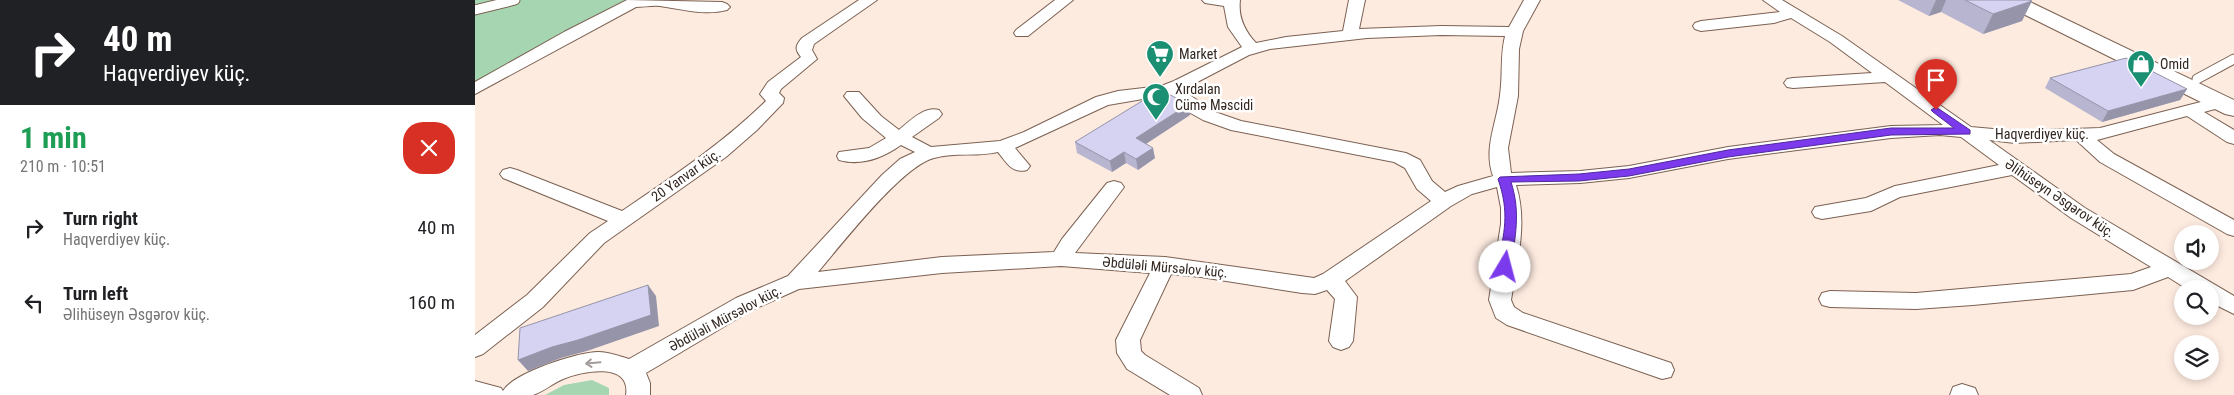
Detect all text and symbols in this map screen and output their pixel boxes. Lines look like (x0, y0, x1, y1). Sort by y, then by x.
text: 40 m (103, 19, 172, 60)
icon: right (20, 20, 85, 85)
supermarket icon: Market (1145, 39, 1175, 78)
place label: Market (1179, 46, 1217, 62)
shop icon: Omid (2126, 49, 2156, 88)
place label: Omid (2160, 56, 2189, 72)
pin (1915, 59, 1957, 110)
text: Haqverdiyev küç. (103, 61, 250, 86)
icon: arrive (1922, 66, 1950, 94)
place label: Xırdalan Cümə Məscidi (1175, 81, 1253, 113)
mosque icon: Xırdalan Cümə Məscidi (1141, 82, 1171, 121)
text: 1 min (20, 120, 87, 155)
button: close (403, 122, 455, 174)
street label: Haqverdiyev küç. (1995, 126, 2089, 142)
street label: 20 Yanvar küç. (648, 145, 724, 205)
street label: Əlihüseyn Əsgərov küç. (2002, 155, 2118, 241)
text: 210 m · 10:51 (20, 157, 106, 176)
text: Turn right (63, 207, 138, 230)
icon: right (20, 214, 48, 242)
text: 40 m (418, 216, 455, 239)
map controls (2174, 225, 2219, 380)
button: sound (2174, 225, 2219, 270)
text: Haqverdiyev küç. (63, 230, 170, 249)
position arrow (1478, 240, 1530, 292)
street label: Əbdüləli Mürsəlov küç. (1102, 254, 1228, 280)
button: search (2174, 280, 2219, 325)
street label: Əbdüləli Mürsəlov küç. (666, 281, 784, 355)
text: Turn left (63, 282, 128, 305)
icon: left (20, 289, 48, 317)
text: 160 m (408, 291, 455, 314)
text: Əlihüseyn Əsgərov küç. (63, 305, 210, 324)
button: layers (2174, 335, 2219, 380)
one-way arrow (586, 358, 602, 368)

